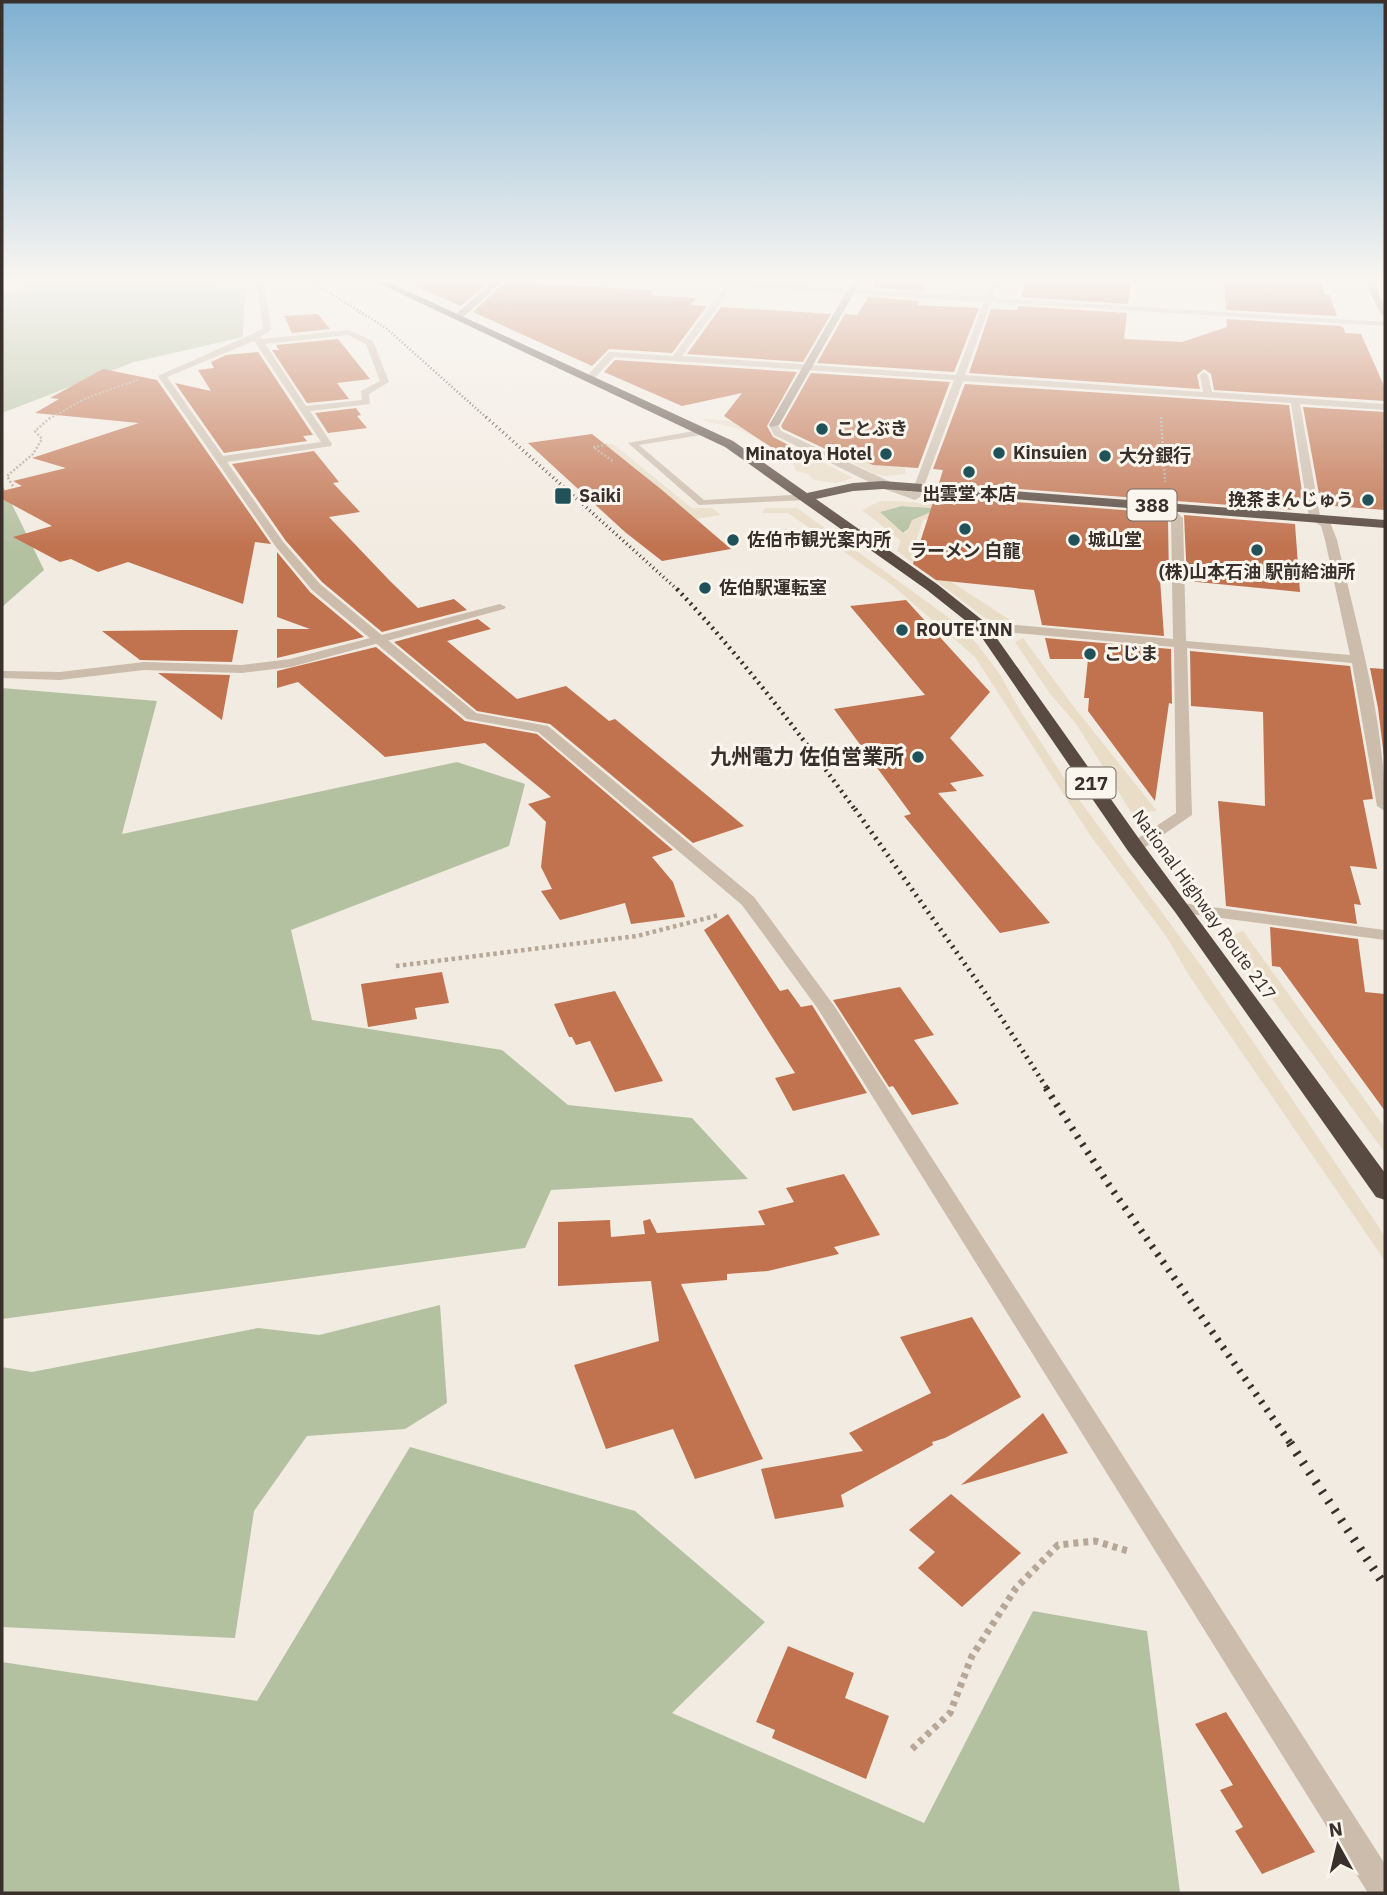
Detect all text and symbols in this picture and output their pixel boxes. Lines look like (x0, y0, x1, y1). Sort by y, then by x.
place label: ことぶき (836, 417, 908, 440)
marker: ことぶき (814, 421, 830, 437)
place label: Kinsuien (1013, 441, 1087, 464)
place label: Minatoya Hotel (745, 442, 873, 465)
place label: 大分銀行 (1119, 444, 1191, 467)
marker: Kinsuien (991, 445, 1007, 461)
marker: Minatoya Hotel (878, 446, 894, 462)
marker: 大分銀行 (1097, 448, 1113, 464)
marker: 出雲堂 本店 (961, 464, 977, 480)
place label: 出雲堂 本店 (922, 482, 1016, 505)
place label: Saiki (579, 484, 621, 507)
marker: Saiki (553, 486, 573, 506)
place label: 挽茶まんじゅう (1228, 488, 1354, 511)
road number: 388 (1128, 490, 1176, 520)
marker: 挽茶まんじゅう (1360, 492, 1376, 508)
marker: ラーメン 白龍 (957, 521, 973, 537)
place label: 佐伯市観光案内所 (747, 528, 891, 551)
place label: 城山堂 (1088, 528, 1142, 551)
marker: 佐伯市観光案内所 (725, 532, 741, 548)
marker: 城山堂 (1066, 532, 1082, 548)
place label: ラーメン 白龍 (909, 539, 1021, 562)
marker: (株)山本石油 駅前給油所 (1249, 542, 1265, 558)
place label: (株)山本石油 駅前給油所 (1159, 560, 1355, 583)
place label: 佐伯駅運転室 (719, 576, 827, 599)
marker: 佐伯駅運転室 (697, 580, 713, 596)
place label: ROUTE INN (916, 618, 1013, 641)
marker: ROUTE INN (894, 622, 910, 638)
place label: こじま (1104, 642, 1158, 665)
marker: こじま (1082, 646, 1098, 662)
place label: 九州電力 佐伯営業所 (710, 742, 904, 770)
marker: 九州電力 佐伯営業所 (910, 749, 926, 765)
road number: 217 (1066, 768, 1116, 798)
street label: National Highway Route 217 (1128, 805, 1281, 1004)
north arrow (1303, 1811, 1373, 1881)
text: N (1327, 1816, 1344, 1842)

